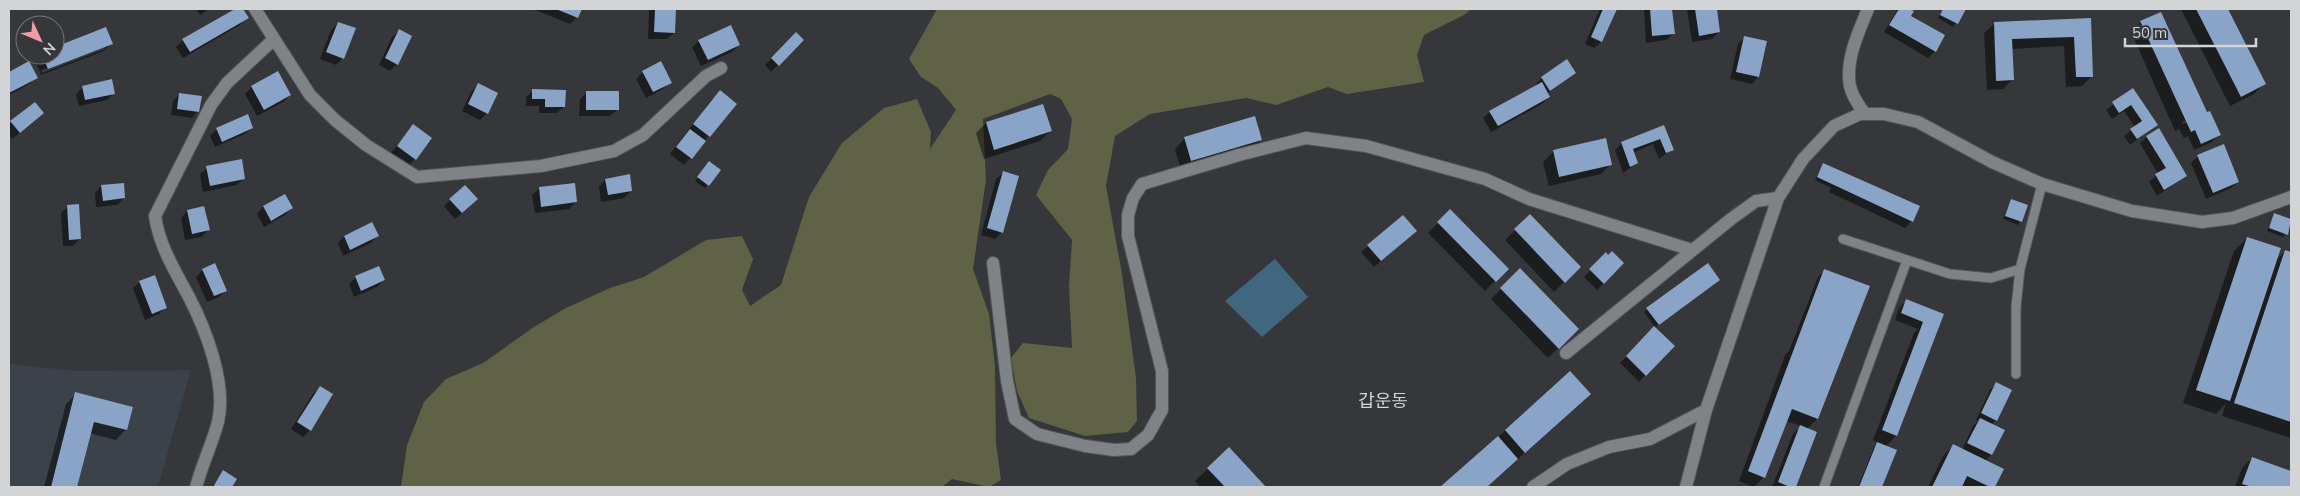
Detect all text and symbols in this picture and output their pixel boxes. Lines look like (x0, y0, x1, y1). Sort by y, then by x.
north arrow (15, 15, 65, 65)
scale bar (2125, 15, 2256, 47)
text: 50 m (2132, 23, 2167, 42)
text: N (39, 39, 59, 59)
district label: 갑운동 (1358, 389, 1408, 412)

